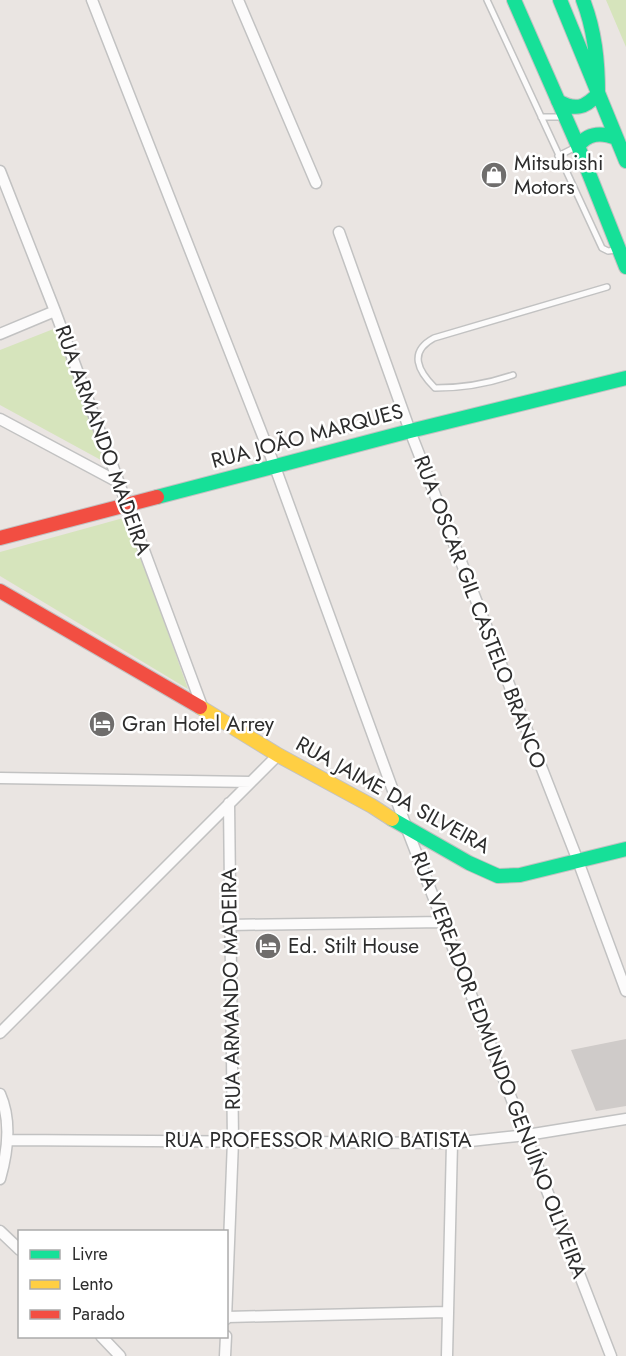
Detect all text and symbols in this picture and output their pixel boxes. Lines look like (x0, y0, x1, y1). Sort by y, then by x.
place label: Mitsubishi Motors (514, 148, 603, 202)
shop icon: Mitsubishi Motors (479, 160, 509, 190)
street label: RUA ARMANDO MADEIRA (47, 321, 159, 559)
street label: RUA JOÃO MARQUES (208, 396, 406, 476)
street label: RUA OSCAR GIL CASTELO BRANCO (406, 451, 554, 773)
hotel icon: Gran Hotel Arrey (87, 709, 117, 739)
place label: Gran Hotel Arrey (122, 709, 275, 739)
street label: RUA JAIME DA SILVEIRA (290, 729, 496, 861)
street label: RUA VEREADOR EDMUNDO GENUÍNO OLIVEIRA (403, 847, 595, 1283)
street label: RUA ARMANDO MADEIRA (214, 867, 248, 1110)
hotel icon: Ed. Stilt House (253, 931, 283, 961)
place label: Ed. Stilt House (288, 931, 419, 961)
street label: RUA PROFESSOR MARIO BATISTA (164, 1125, 472, 1155)
legend (18, 1230, 228, 1338)
text: Livre (72, 1241, 108, 1267)
text: Lento (72, 1271, 113, 1297)
text: Parado (72, 1301, 125, 1327)

